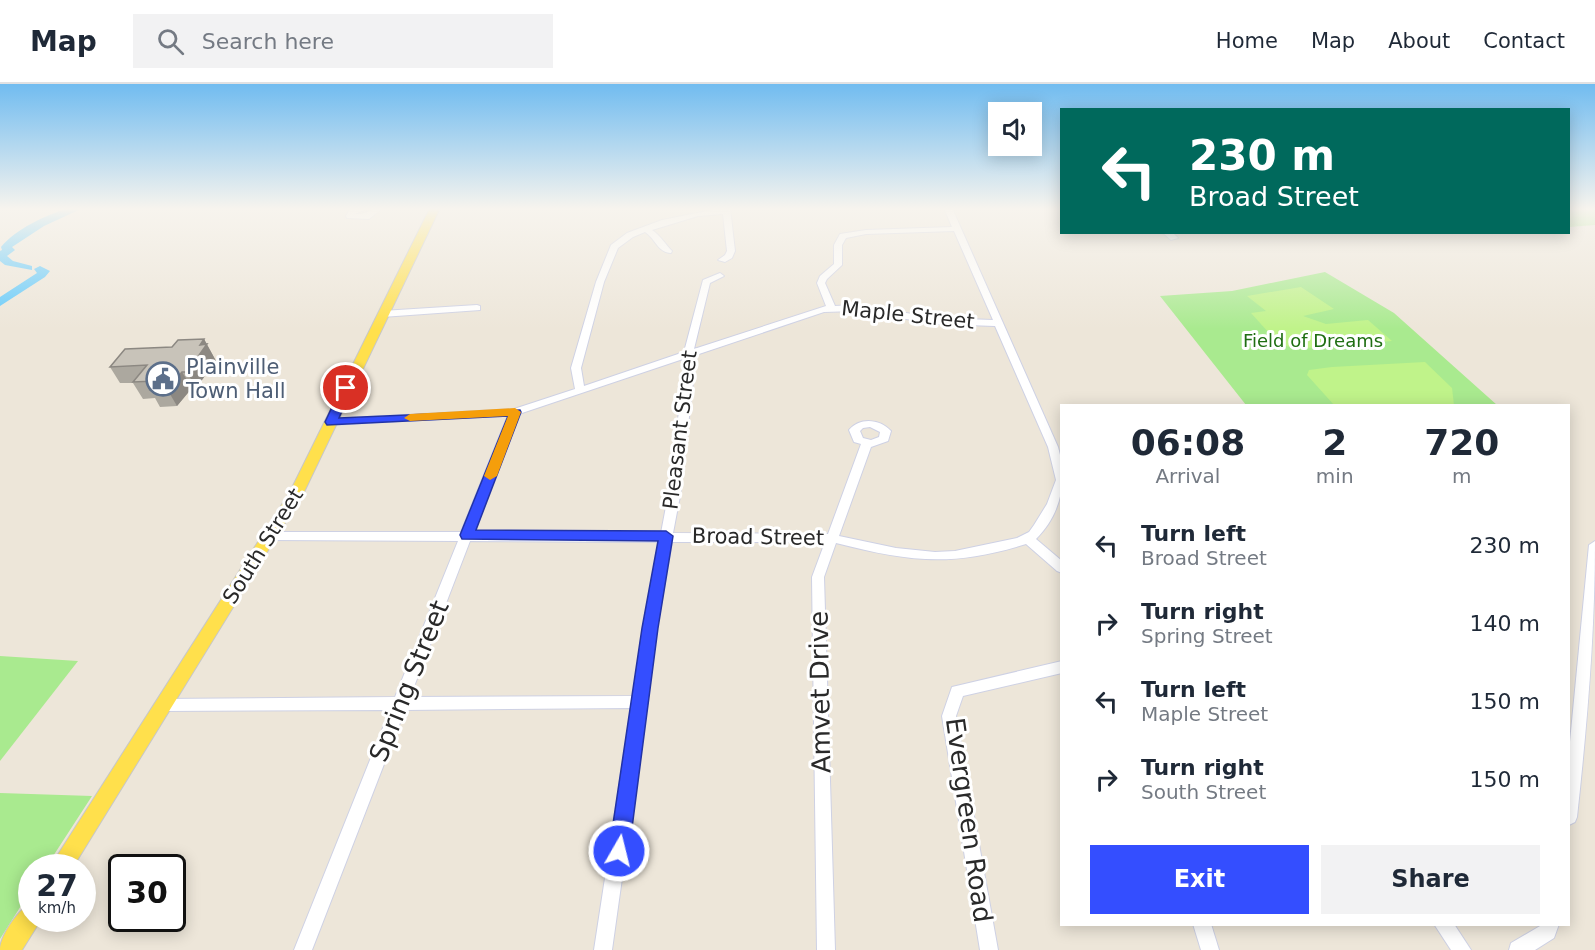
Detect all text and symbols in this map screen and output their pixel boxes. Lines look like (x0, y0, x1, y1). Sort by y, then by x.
search box (133, 14, 553, 68)
text: Map (30, 25, 97, 58)
icon: search (154, 25, 187, 58)
text: Search here (202, 29, 334, 54)
text: Home (1216, 29, 1278, 53)
text: Map (1311, 29, 1355, 53)
text: About (1388, 29, 1450, 53)
text: Contact (1483, 29, 1565, 53)
map controls (988, 102, 1042, 156)
button: sound (988, 102, 1042, 156)
text: 230 m (1189, 131, 1335, 180)
icon: left (1090, 132, 1168, 210)
text: Broad Street (1189, 181, 1359, 212)
street label: Maple Street (840, 296, 976, 334)
park label: Field of Dreams (1243, 330, 1383, 351)
street label: Pleasant Street (658, 349, 702, 511)
place label: Plainville Town Hall (185, 355, 286, 403)
public building icon: Plainville Town Hall (145, 361, 181, 397)
pin (320, 362, 371, 413)
icon: arrive (329, 371, 362, 404)
text: 06:08 (1131, 422, 1245, 463)
text: 2 (1322, 422, 1347, 463)
text: 720 (1424, 422, 1499, 463)
text: Arrival (1155, 464, 1220, 488)
text: min (1316, 464, 1354, 488)
text: m (1452, 464, 1472, 488)
street label: South Street (218, 484, 308, 608)
text: Turn left (1141, 521, 1246, 546)
street label: Broad Street (692, 524, 824, 550)
icon: left (1090, 529, 1123, 562)
text: 230 m (1470, 533, 1540, 558)
text: Broad Street (1141, 546, 1267, 570)
street label: Spring Street (363, 596, 455, 766)
text: Turn right (1141, 599, 1264, 624)
icon: right (1090, 607, 1123, 640)
street label: Amvet Drive (804, 611, 836, 773)
text: 140 m (1470, 611, 1540, 636)
text: Spring Street (1141, 624, 1273, 648)
text: Turn left (1141, 677, 1246, 702)
icon: left (1090, 685, 1123, 718)
text: 150 m (1470, 689, 1540, 714)
text: Maple Street (1141, 702, 1268, 726)
street label: Evergreen Road (940, 716, 998, 924)
text: Turn right (1141, 755, 1264, 780)
icon: right (1090, 763, 1123, 796)
text: 150 m (1470, 767, 1540, 792)
text: South Street (1141, 780, 1266, 804)
position arrow (587, 819, 651, 883)
button: Exit (1090, 845, 1309, 914)
button: Share (1321, 845, 1540, 914)
speed limit sign: 30 (108, 854, 186, 932)
text: 27 (36, 868, 78, 903)
text: km/h (38, 899, 76, 917)

